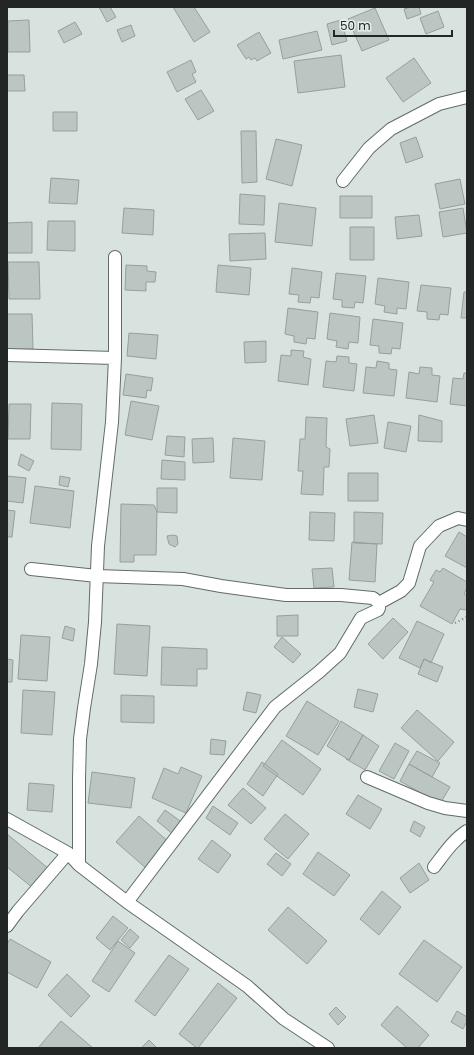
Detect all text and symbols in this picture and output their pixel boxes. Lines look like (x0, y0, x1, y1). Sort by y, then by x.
scale bar (334, 12, 452, 38)
text: 50 m (340, 17, 371, 34)

